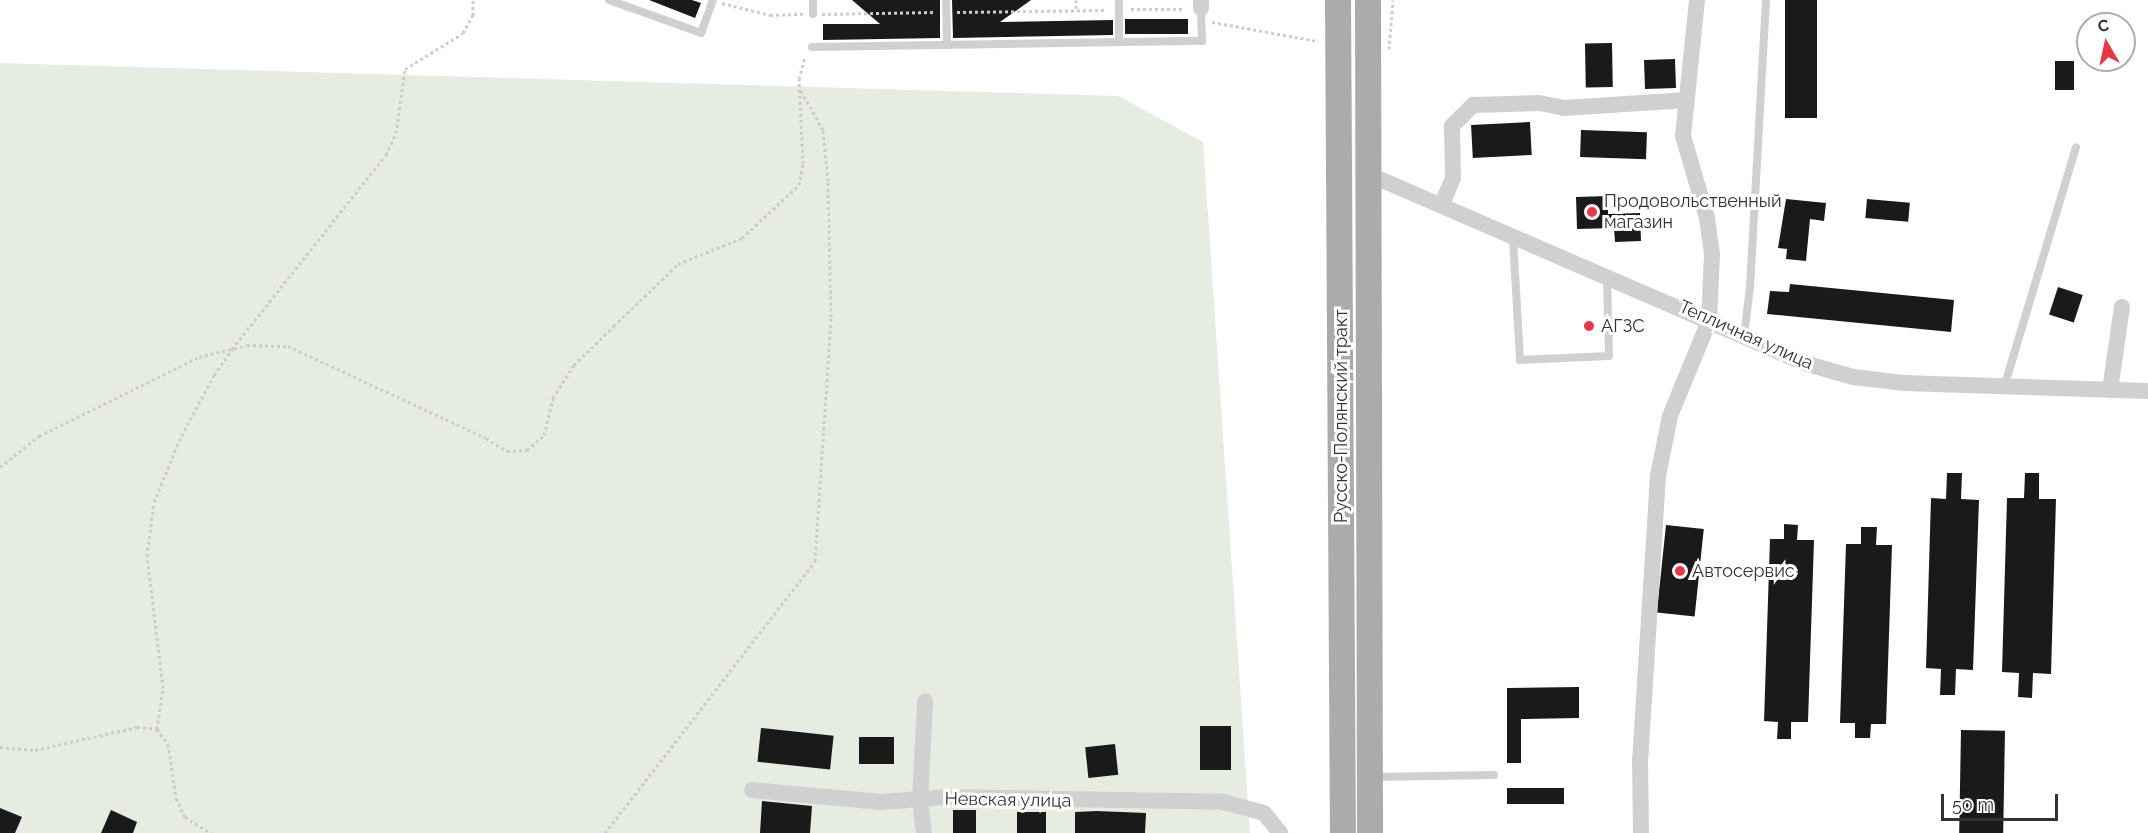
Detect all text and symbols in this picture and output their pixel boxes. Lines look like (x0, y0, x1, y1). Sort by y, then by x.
north arrow (2076, 12, 2136, 72)
text: С (2097, 15, 2110, 36)
place label: Продовольственный магазин (1604, 191, 1782, 234)
marker: Продовольственный магазин (1585, 205, 1599, 219)
street label: Тепличная улица (1675, 296, 1817, 374)
street label: Русско-Полянский тракт (1330, 309, 1352, 523)
place label: АГЗС (1601, 315, 1645, 337)
marker: АГЗС (1582, 319, 1596, 333)
place label: Автосервис (1692, 560, 1795, 582)
marker: Автосервис (1673, 564, 1687, 578)
scale bar (1944, 782, 2061, 820)
street label: Невская улица (944, 788, 1072, 812)
text: 50 m (1952, 794, 1994, 815)

